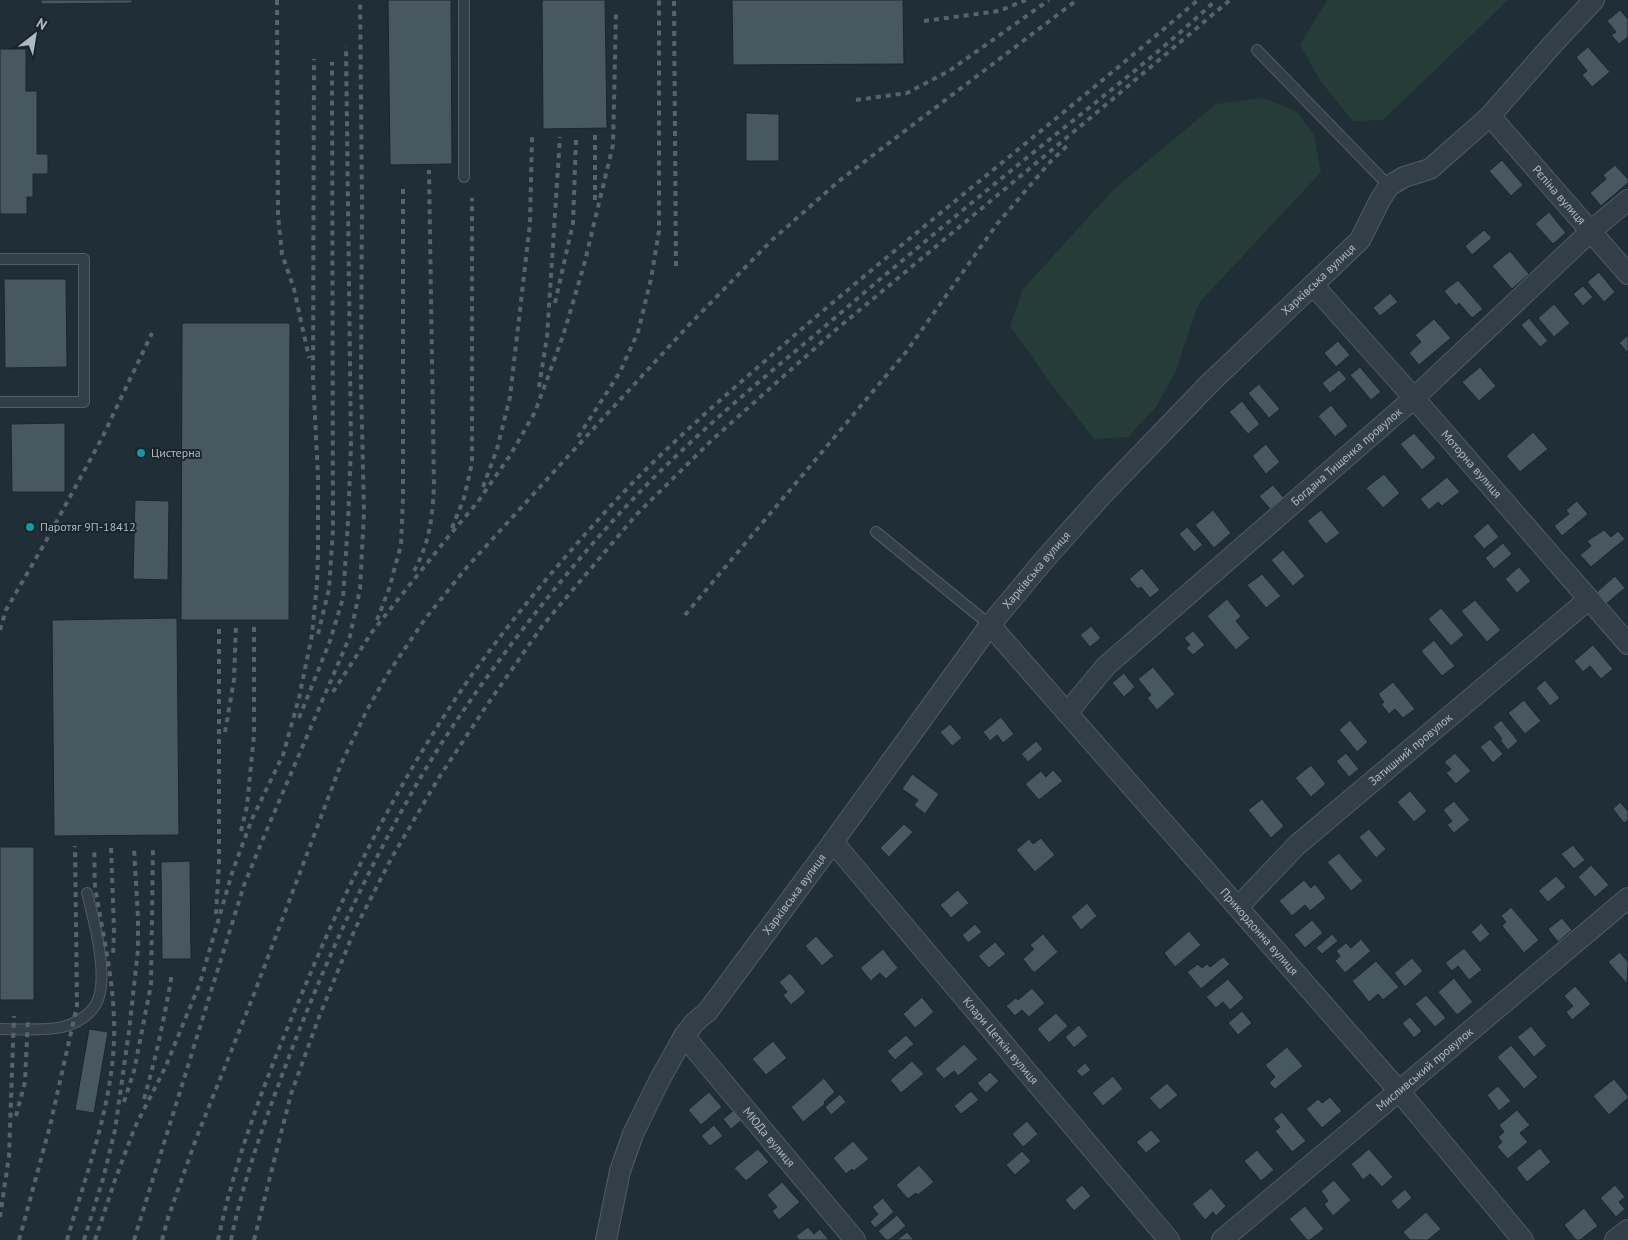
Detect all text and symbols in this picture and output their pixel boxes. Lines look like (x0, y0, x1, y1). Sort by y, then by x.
north arrow (10, 10, 60, 60)
text: N (33, 14, 50, 34)
street label: Рєпіна вулиця (1530, 162, 1589, 227)
street label: Харківська вулиця (1278, 240, 1358, 318)
street label: Богдана Тищенка провулок (1288, 404, 1405, 509)
street label: Моторна вулиця (1438, 427, 1505, 501)
place label: Цистерна (151, 445, 201, 460)
marker: Цистерна (135, 447, 147, 459)
place label: Паротяг 9П-18412 (40, 519, 136, 534)
marker: Паротяг 9П-18412 (24, 521, 36, 533)
street label: Харківська вулиця (999, 528, 1073, 611)
street label: Затишний провулок (1365, 709, 1455, 788)
street label: Харківська вулиця (759, 851, 829, 938)
street label: Прикордонна вулиця (1217, 885, 1302, 978)
street label: Клари Цеткін вулиця (960, 994, 1042, 1087)
street label: Мисливський провулок (1373, 1024, 1476, 1114)
street label: МЮДа вулиця (740, 1104, 798, 1170)

